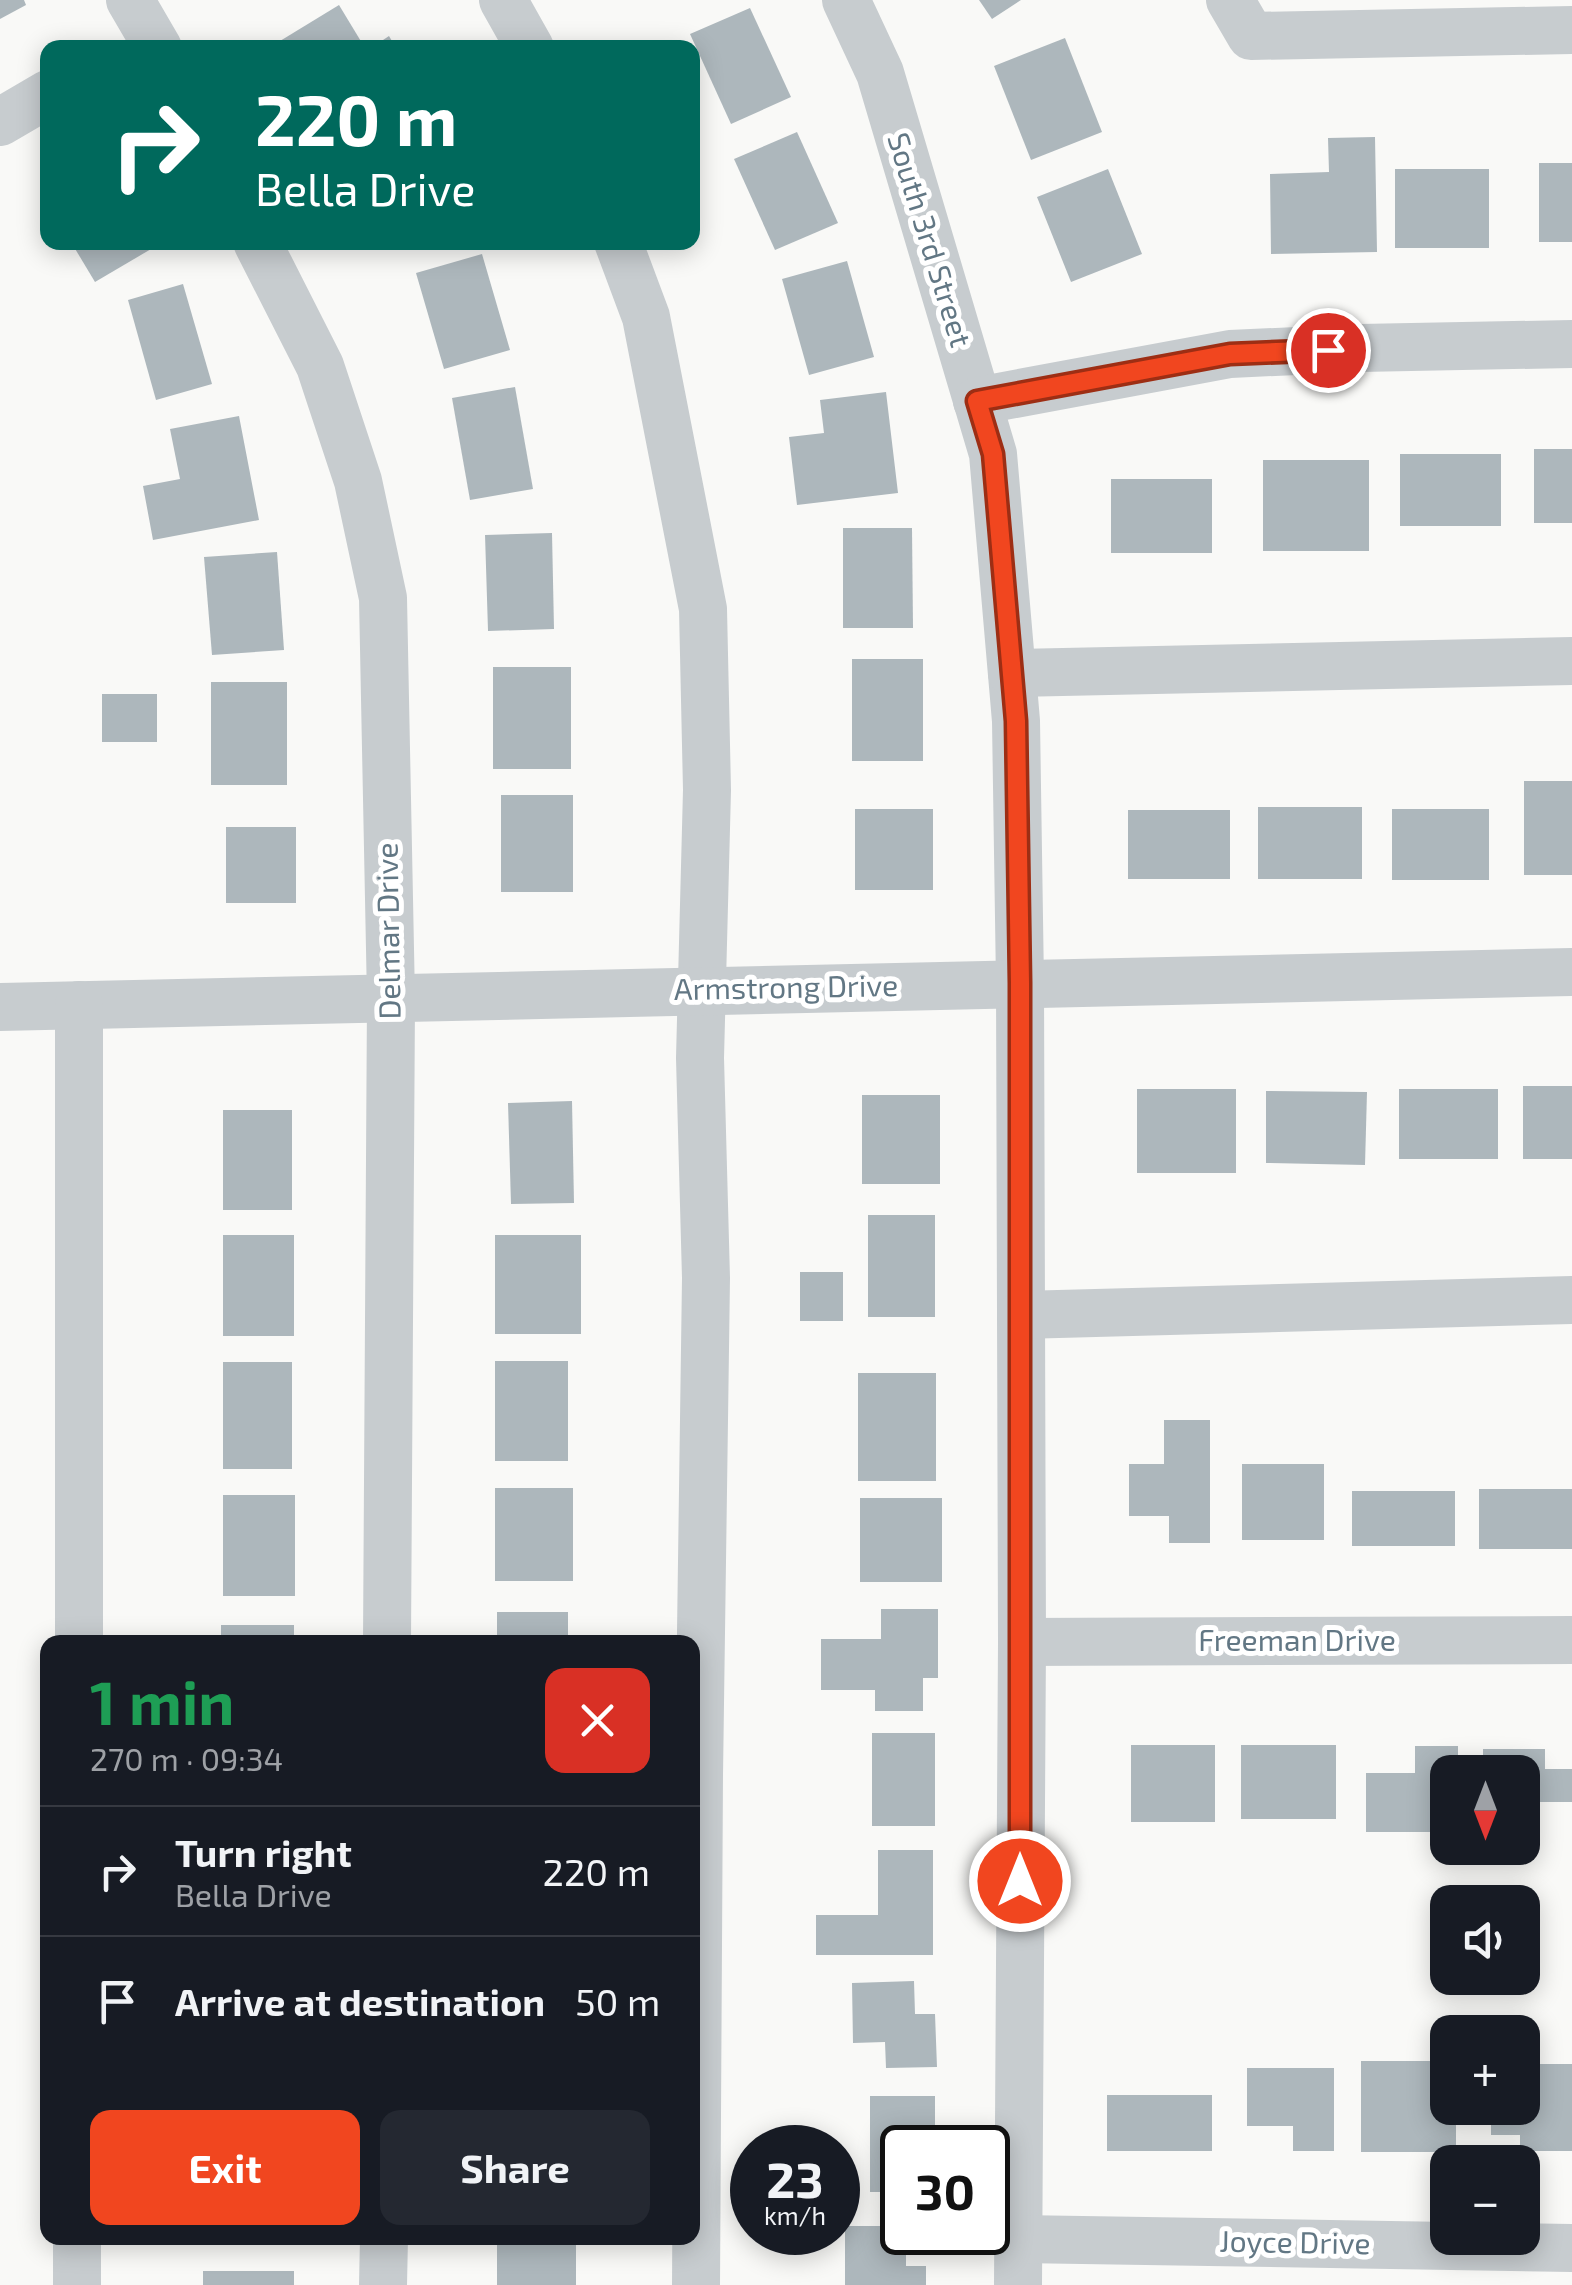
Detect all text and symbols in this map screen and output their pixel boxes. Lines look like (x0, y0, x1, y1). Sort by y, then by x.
text: 220 m (255, 76, 457, 160)
icon: right (90, 80, 220, 210)
street label: South 3rd Street (881, 128, 981, 351)
text: Bella Drive (255, 161, 475, 215)
pin (1286, 308, 1371, 393)
icon: arrive (1301, 323, 1356, 378)
street label: Delmar Drive (367, 842, 407, 1020)
street label: Armstrong Drive (673, 966, 898, 1006)
street label: Freeman Drive (1198, 1621, 1396, 1657)
text: 1 min (90, 1665, 234, 1737)
button: close (545, 1668, 650, 1773)
text: 270 m · 09:34 (90, 1739, 283, 1777)
north arrow (1430, 1755, 1540, 1865)
map controls (1430, 1755, 1540, 2255)
text: Turn right (175, 1829, 352, 1875)
position arrow (968, 1829, 1072, 1933)
icon: right (90, 1844, 145, 1899)
text: 220 m (543, 1848, 650, 1894)
text: Bella Drive (175, 1875, 332, 1913)
button: sound (1430, 1885, 1540, 1995)
icon: arrive (90, 1974, 145, 2029)
text: Arrive at destination (175, 1978, 545, 2024)
text: 50 m (575, 1978, 660, 2024)
button: + (1430, 2015, 1540, 2125)
button: Exit (90, 2110, 360, 2225)
button: Share (380, 2110, 650, 2225)
speed limit sign: 30 (880, 2125, 1010, 2255)
button: − (1430, 2145, 1540, 2255)
text: 23 (766, 2148, 824, 2208)
text: km/h (764, 2200, 826, 2230)
street label: Joyce Drive (1219, 2222, 1371, 2260)

